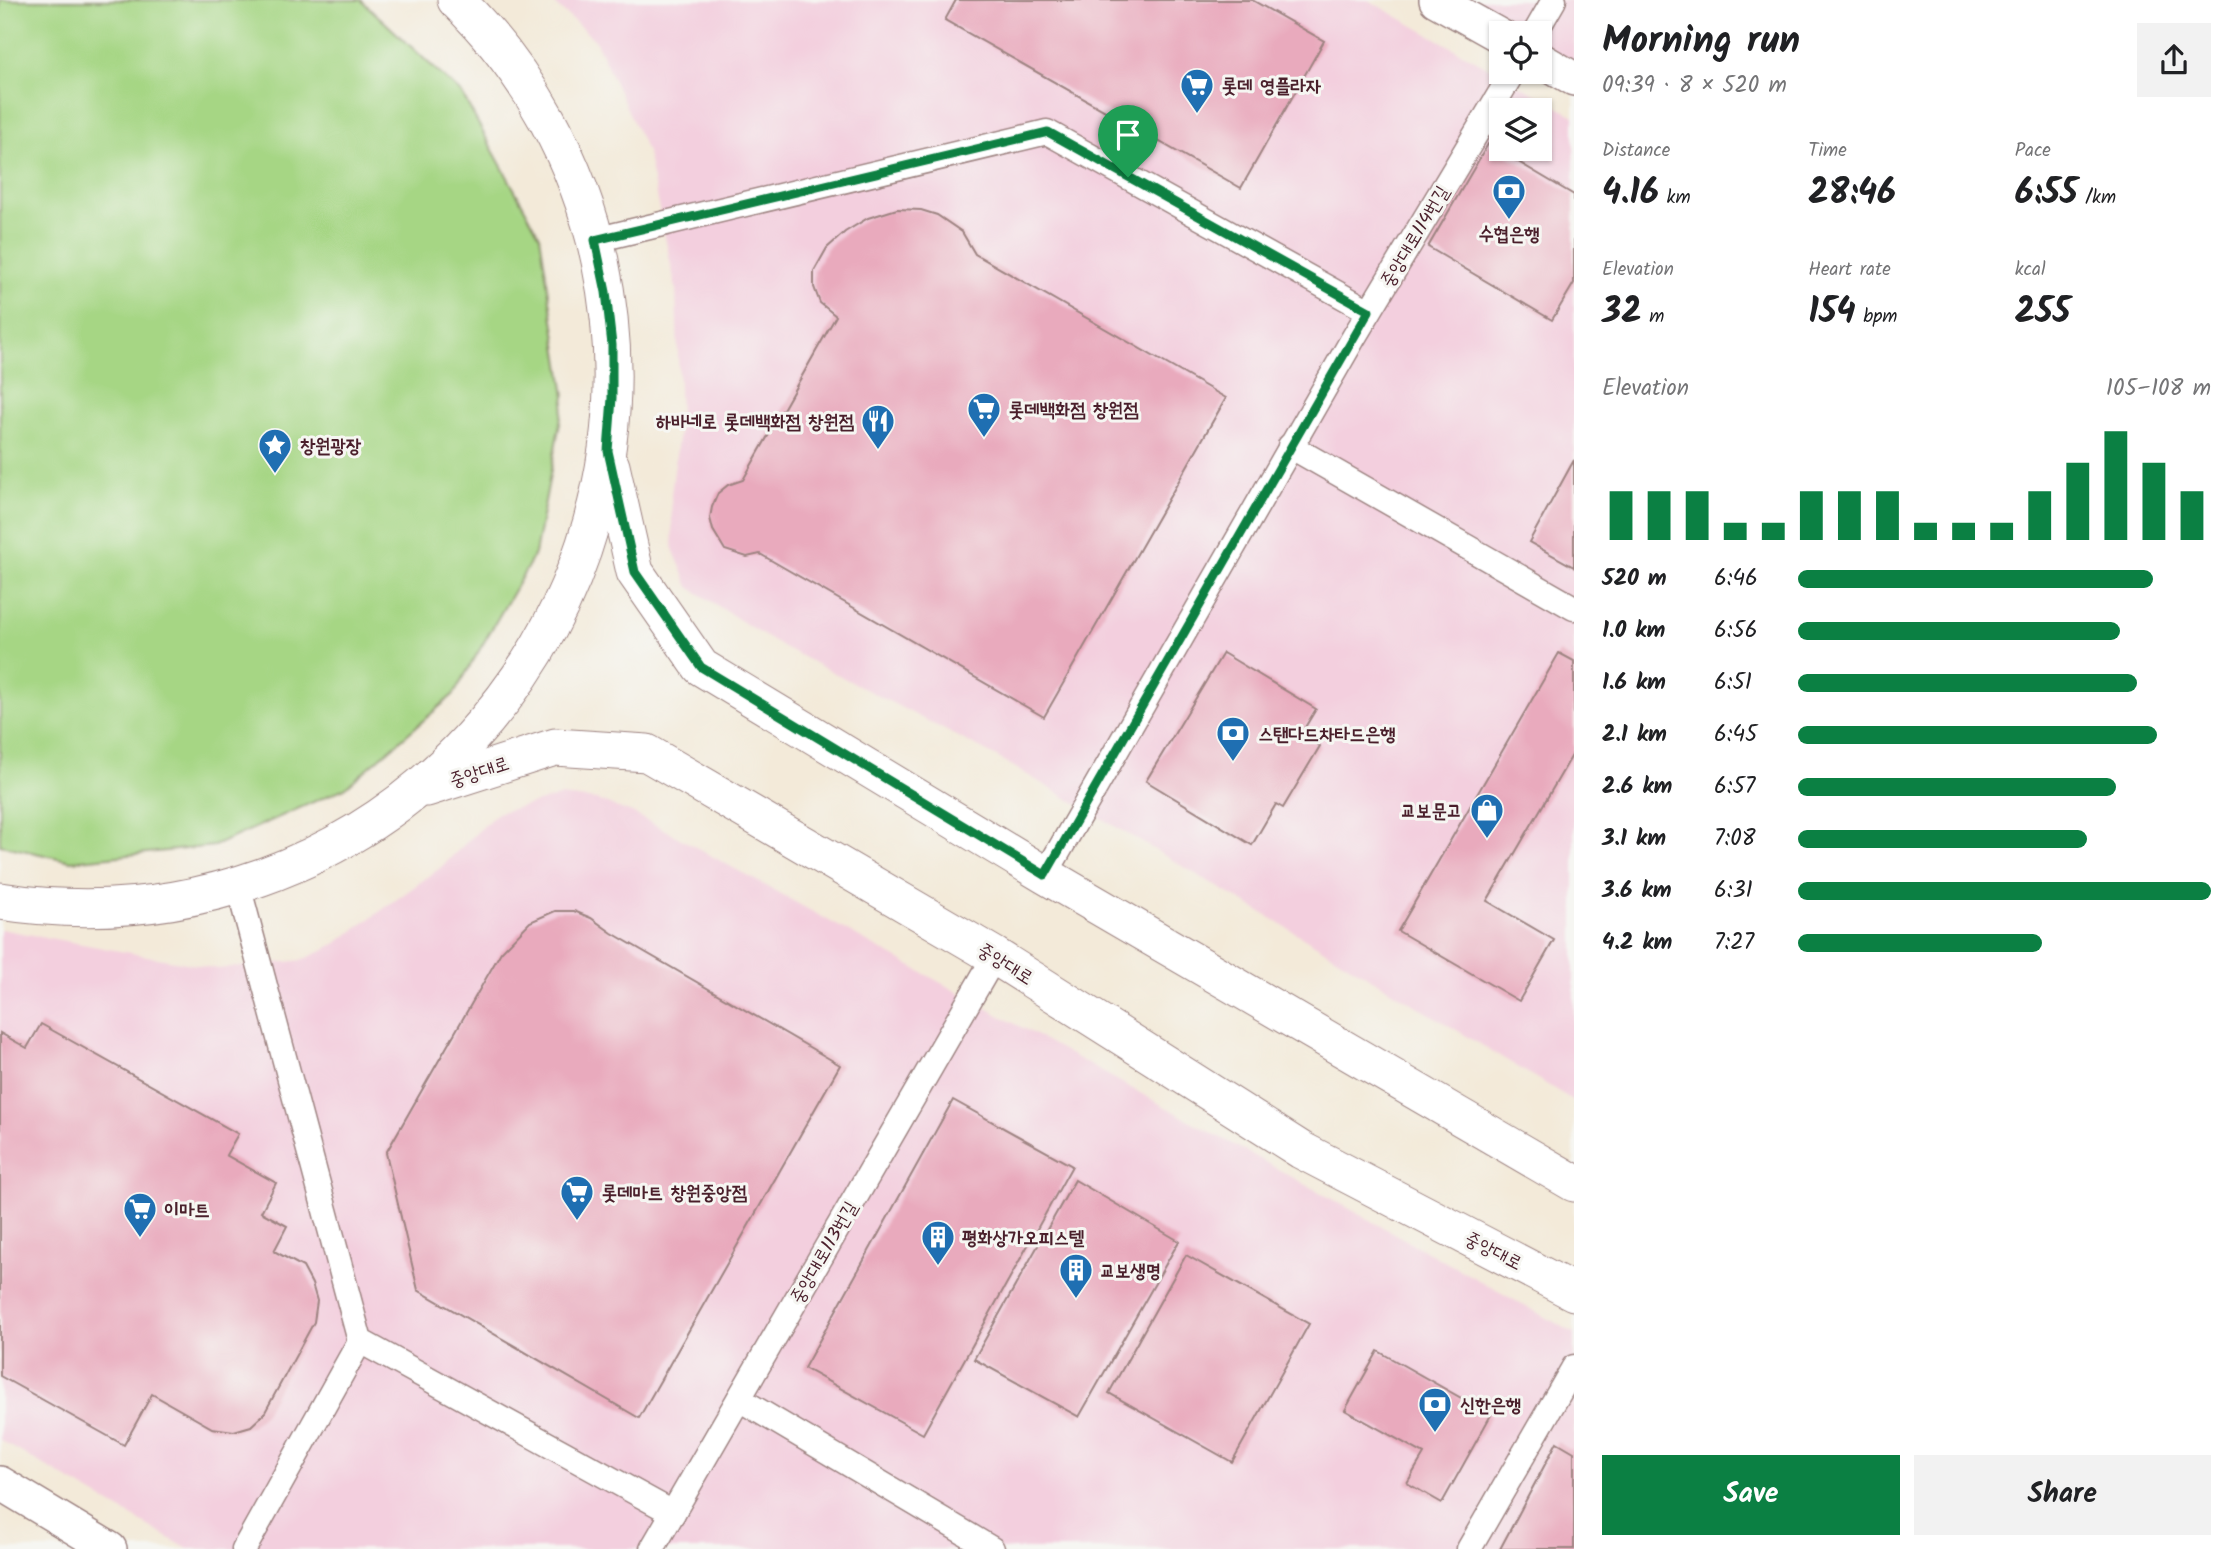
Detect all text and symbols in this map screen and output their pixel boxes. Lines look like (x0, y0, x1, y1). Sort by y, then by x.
text: Morning run (1602, 12, 1800, 72)
map controls (1489, 21, 1552, 161)
button: locate (1489, 21, 1552, 84)
button: share (2137, 23, 2211, 97)
supermarket icon: 롯데 영플라자 (1178, 66, 1216, 115)
text: 09:39 · 8 × 520 m (1602, 68, 1787, 104)
place label: 롯데 영플라자 (1222, 72, 1322, 102)
button: layers (1489, 98, 1552, 161)
pin (1098, 105, 1158, 177)
icon: arrive (1109, 116, 1147, 154)
text: Distance (1602, 136, 1670, 166)
text: Time (1808, 136, 1847, 166)
text: Pace (2015, 136, 2051, 166)
text: 4.16 (1602, 166, 1659, 222)
text: 28:46 (1808, 166, 1896, 222)
text: 6:55 (2015, 166, 2078, 222)
bank icon: 수협은행 (1490, 172, 1528, 221)
street label: 중앙대로114번길 (1373, 180, 1458, 294)
text: km (1659, 183, 1691, 213)
text: /km (2078, 183, 2116, 213)
place label: 수협은행 (1478, 220, 1540, 250)
text: Elevation (1602, 255, 1674, 285)
text: Heart rate (1808, 255, 1891, 285)
text: kcal (2015, 255, 2046, 285)
text: 32 (1602, 285, 1642, 341)
text: 154 (1808, 285, 1856, 341)
text: 255 (2015, 285, 2070, 341)
text: m (1642, 302, 1664, 332)
text: bpm (1856, 302, 1898, 332)
text: Elevation (1602, 371, 1689, 407)
text: 105–108 m (2106, 371, 2211, 407)
supermarket icon: 롯데백화점 창원점 (965, 390, 1003, 439)
place label: 롯데백화점 창원점 (1009, 396, 1139, 426)
restaurant icon: 하바네로 롯데백화점 창원점 (859, 402, 897, 451)
place label: 하바네로 롯데백화점 창원점 (656, 408, 855, 438)
place icon: 창원광장 (256, 426, 294, 475)
place label: 창원광장 (300, 432, 362, 462)
text: 520 m (1602, 561, 1667, 597)
text: 6:46 (1714, 561, 1758, 597)
text: 1.0 km (1602, 613, 1665, 649)
text: 6:56 (1714, 613, 1758, 649)
text: 1.6 km (1602, 665, 1666, 701)
text: 6:51 (1714, 665, 1752, 701)
bank icon: 스탠다드차타드은행 (1214, 714, 1252, 763)
text: 2.1 km (1602, 717, 1667, 753)
text: 6:45 (1714, 717, 1757, 753)
place label: 스탠다드차타드은행 (1258, 720, 1396, 750)
street label: 중앙대로 (446, 749, 513, 797)
text: 2.6 km (1602, 769, 1672, 805)
text: 6:57 (1714, 769, 1755, 805)
shop icon: 교보문고 (1468, 791, 1506, 840)
place label: 교보문고 (1401, 797, 1462, 827)
text: 3.1 km (1602, 821, 1666, 857)
text: 7:08 (1714, 821, 1756, 857)
text: 3.6 km (1602, 873, 1672, 909)
text: 6:31 (1714, 873, 1753, 909)
text: 4.2 km (1602, 925, 1672, 961)
text: 7:27 (1714, 925, 1754, 961)
street label: 중앙대로 (971, 936, 1039, 994)
supermarket icon: 롯데마트 창원중앙점 (558, 1173, 596, 1222)
place label: 롯데마트 창원중앙점 (602, 1179, 748, 1209)
supermarket icon: 이마트 (121, 1190, 159, 1239)
place label: 이마트 (164, 1196, 210, 1226)
street label: 중앙대로113번길 (783, 1196, 866, 1310)
building icon: 평화상가오피스텔 (919, 1218, 957, 1267)
place label: 평화상가오피스텔 (962, 1224, 1085, 1254)
street label: 중앙대로 (1459, 1225, 1527, 1279)
building icon: 교보생명 (1057, 1251, 1095, 1300)
place label: 교보생명 (1100, 1257, 1161, 1287)
bank icon: 신한은행 (1416, 1385, 1454, 1434)
place label: 신한은행 (1460, 1391, 1521, 1421)
button: Save (1602, 1455, 1900, 1535)
button: Share (1914, 1455, 2211, 1535)

